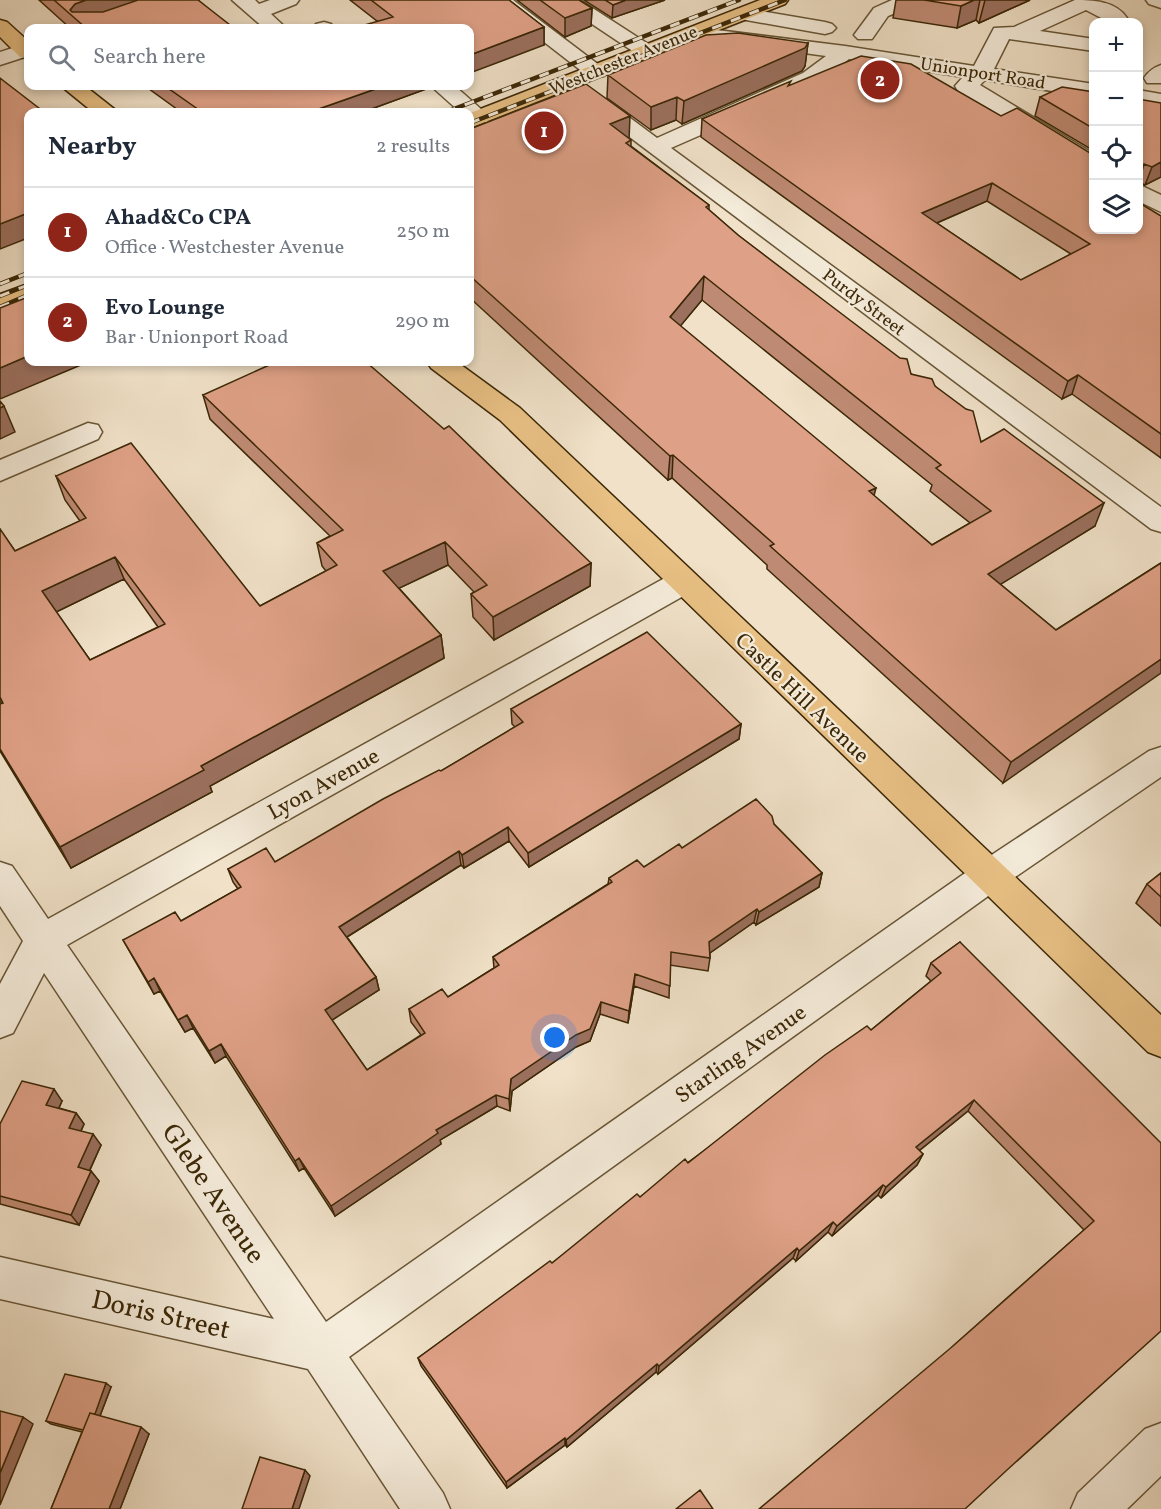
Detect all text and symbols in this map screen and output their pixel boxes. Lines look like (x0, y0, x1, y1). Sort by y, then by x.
map controls (1089, 18, 1143, 234)
button: + (1089, 18, 1143, 72)
street label: Westchester Avenue (546, 20, 702, 103)
search box (24, 24, 474, 90)
icon: search (45, 41, 78, 74)
text: Search here (93, 42, 206, 73)
street label: Unionport Road (918, 52, 1047, 97)
pin: 2 (860, 58, 900, 103)
button: − (1089, 72, 1143, 126)
pin: 1 (524, 108, 564, 154)
button: locate (1089, 126, 1143, 180)
text: Nearby (48, 129, 137, 165)
text: 2 results (376, 133, 450, 161)
button: layers (1089, 180, 1143, 234)
text: Ahad&Co CPA (105, 203, 251, 234)
text: 1 (63, 218, 72, 246)
text: 250 m (396, 218, 450, 246)
text: Office · Westchester Avenue (105, 234, 344, 262)
street label: Purdy Street (816, 264, 910, 343)
text: Evo Lounge (105, 293, 225, 324)
text: 2 (62, 308, 73, 336)
text: 290 m (395, 308, 450, 336)
text: Bar · Unionport Road (105, 324, 288, 352)
street label: Castle Hill Avenue (727, 626, 876, 771)
street label: Lyon Avenue (263, 742, 386, 829)
street label: Starling Avenue (669, 998, 813, 1112)
your location (540, 1023, 569, 1052)
street label: Glebe Avenue (151, 1116, 273, 1272)
street label: Doris Street (87, 1282, 234, 1350)

